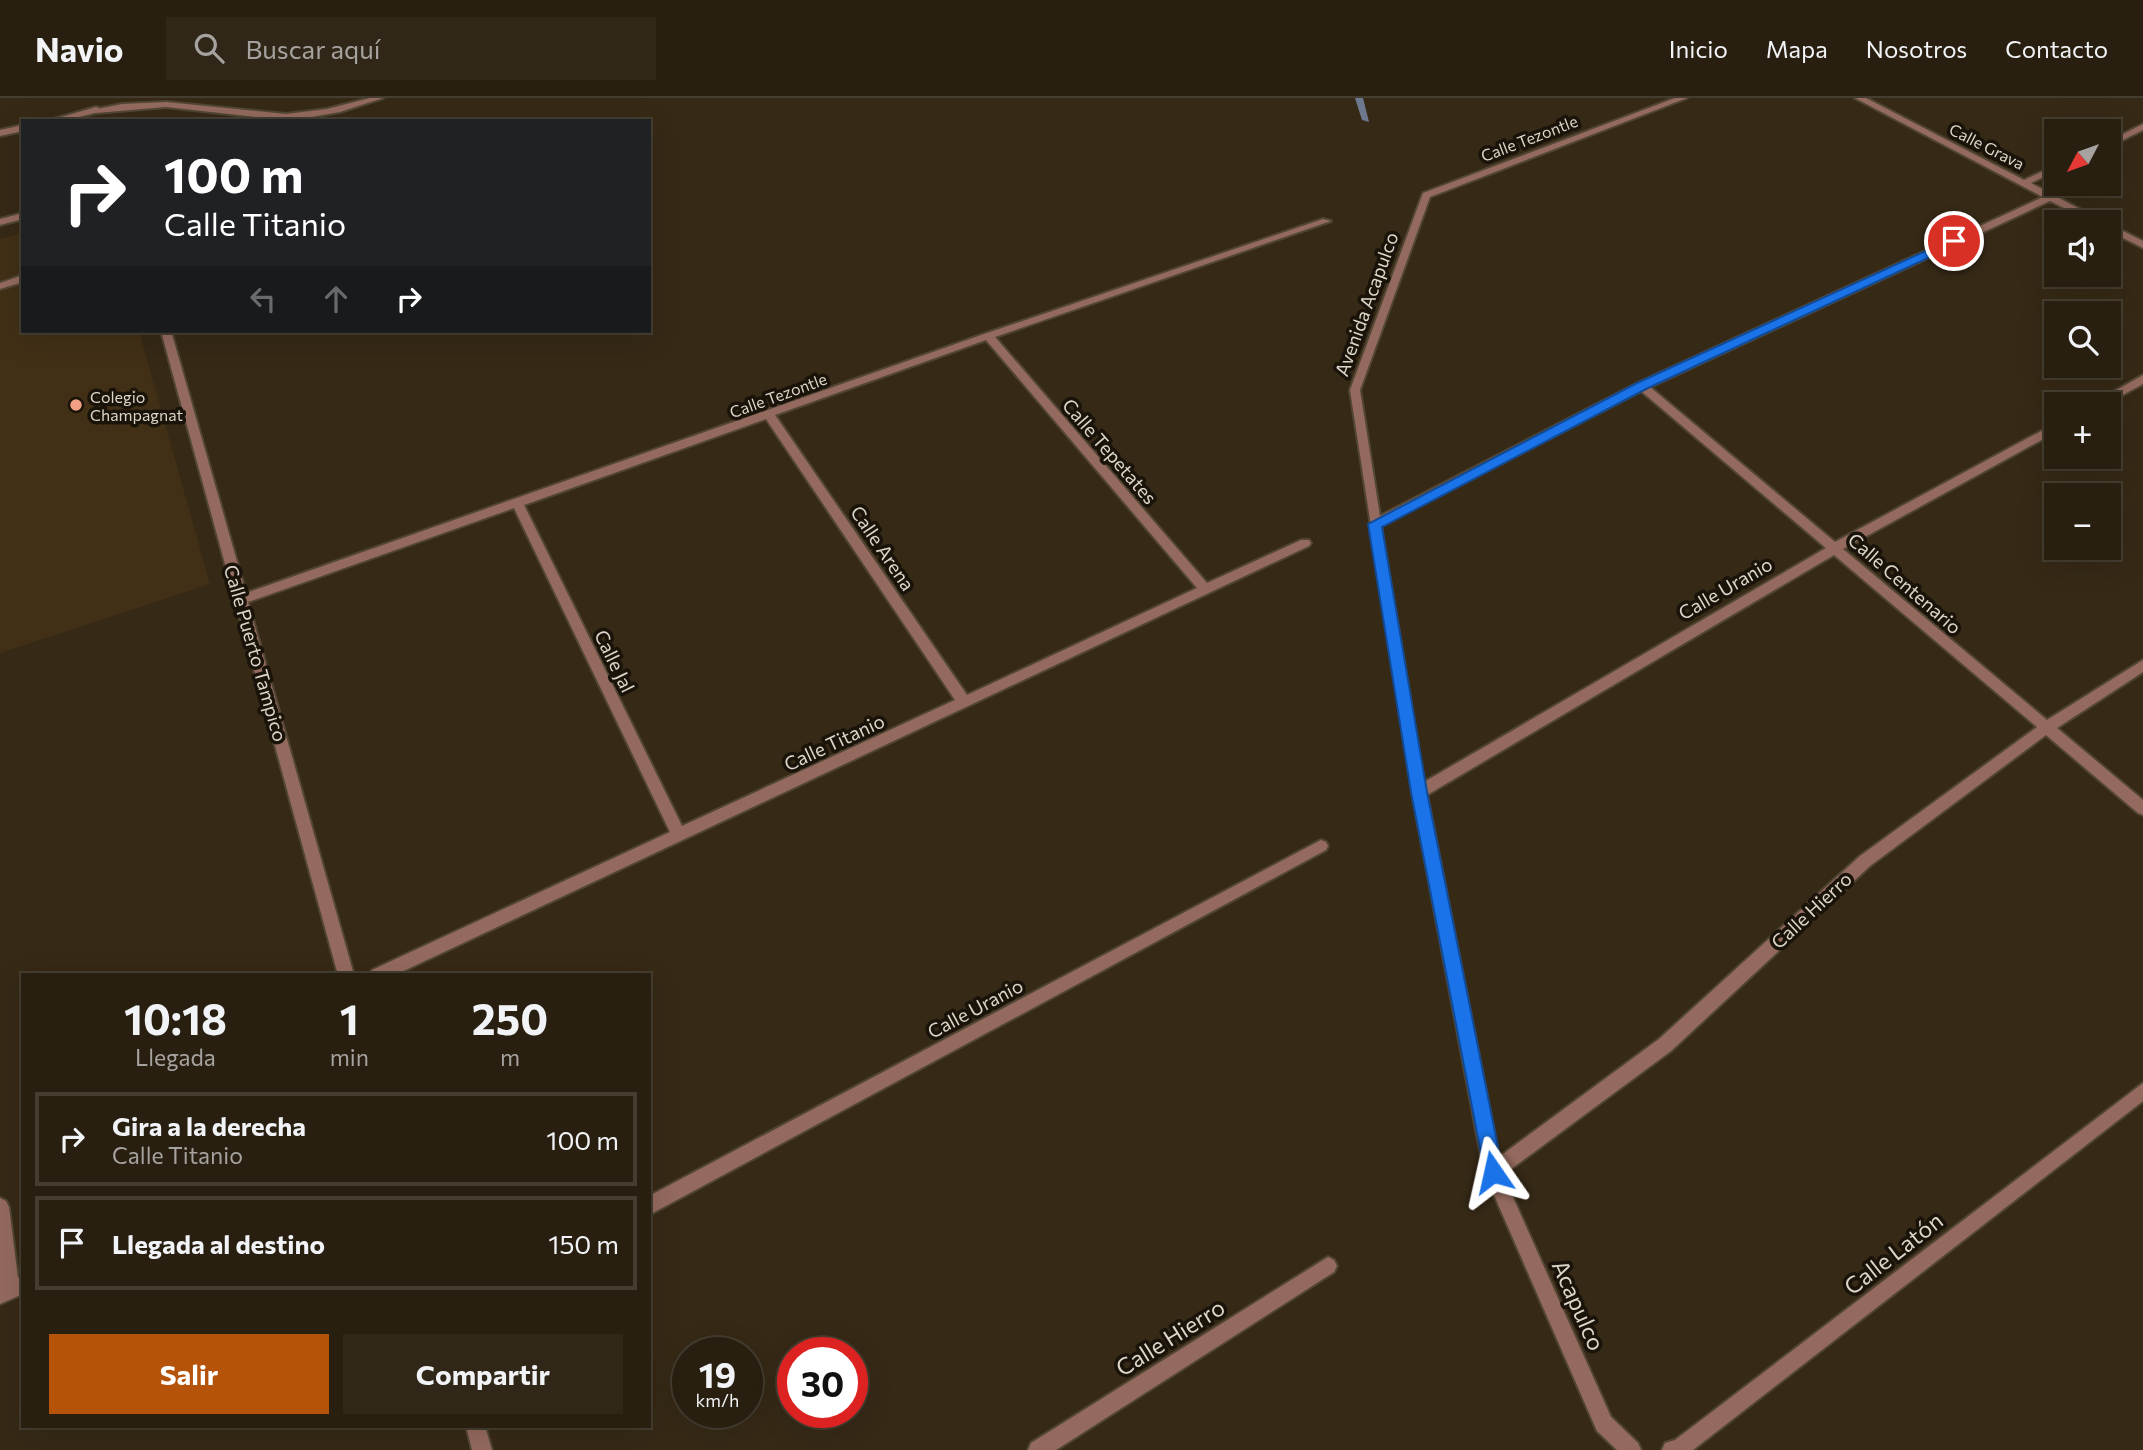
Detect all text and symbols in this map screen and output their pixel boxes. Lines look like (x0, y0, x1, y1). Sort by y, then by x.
search box (166, 17, 656, 80)
text: Navio (35, 28, 124, 69)
icon: search (190, 29, 228, 67)
text: Buscar aquí (246, 33, 381, 64)
text: Inicio (1669, 34, 1728, 63)
text: Mapa (1766, 34, 1828, 63)
text: Nosotros (1866, 34, 1967, 63)
text: Contacto (2005, 34, 2108, 63)
street label: Calle Tezontle (1478, 111, 1580, 165)
street label: Calle Grava (1946, 119, 2028, 173)
north arrow (2044, 119, 2121, 196)
map controls (2044, 119, 2121, 560)
text: 100 m (164, 143, 303, 203)
icon: right (49, 147, 140, 238)
text: Calle Titanio (164, 203, 346, 243)
button: sound (2044, 210, 2121, 287)
pin (1924, 211, 1984, 271)
icon: arrive (1935, 222, 1973, 260)
street label: Avenida Acapulco (1329, 229, 1403, 379)
icon: left (244, 280, 282, 318)
icon: ahead (317, 280, 355, 318)
icon: right (390, 280, 428, 318)
button: search (2044, 301, 2121, 378)
street label: Calle Tezontle (727, 369, 829, 421)
place label: Colegio Champagnat (90, 387, 183, 424)
button: + (2044, 392, 2121, 469)
street label: Calle Tepetates (1058, 394, 1162, 508)
marker: Colegio Champagnat (68, 397, 84, 413)
button: − (2044, 483, 2121, 560)
street label: Calle Arena (846, 501, 920, 595)
street label: Calle Centenario (1844, 528, 1966, 638)
street label: Calle Uranio (1674, 552, 1776, 624)
street label: Calle Puerto Tampico (220, 562, 292, 744)
street label: Calle Jal (590, 626, 640, 696)
street label: Calle Titanio (780, 709, 888, 775)
street label: Calle Hierro (1766, 867, 1856, 953)
street label: Calle Uranio (923, 973, 1027, 1043)
text: 10:18 (124, 992, 227, 1044)
text: 1 (340, 992, 359, 1044)
text: 250 (472, 992, 548, 1044)
text: Llegada (135, 1043, 216, 1071)
text: min (330, 1043, 369, 1071)
text: m (500, 1043, 520, 1071)
text: Gira a la derecha (112, 1110, 306, 1141)
icon: right (53, 1120, 91, 1158)
text: 100 m (546, 1124, 619, 1155)
position arrow (1456, 1135, 1530, 1209)
text: Calle Titanio (112, 1141, 243, 1169)
street label: Calle Latón (1838, 1206, 1948, 1300)
icon: arrive (53, 1224, 91, 1262)
text: Llegada al destino (112, 1228, 325, 1259)
text: 150 m (548, 1228, 619, 1259)
street label: Acapulco (1547, 1255, 1611, 1355)
street label: Calle Hierro (1110, 1293, 1230, 1381)
button: Salir (49, 1334, 329, 1414)
button: Compartir (343, 1334, 623, 1414)
speed limit sign: 30 (777, 1337, 868, 1428)
text: 19 (699, 1352, 736, 1395)
text: km/h (696, 1389, 739, 1411)

